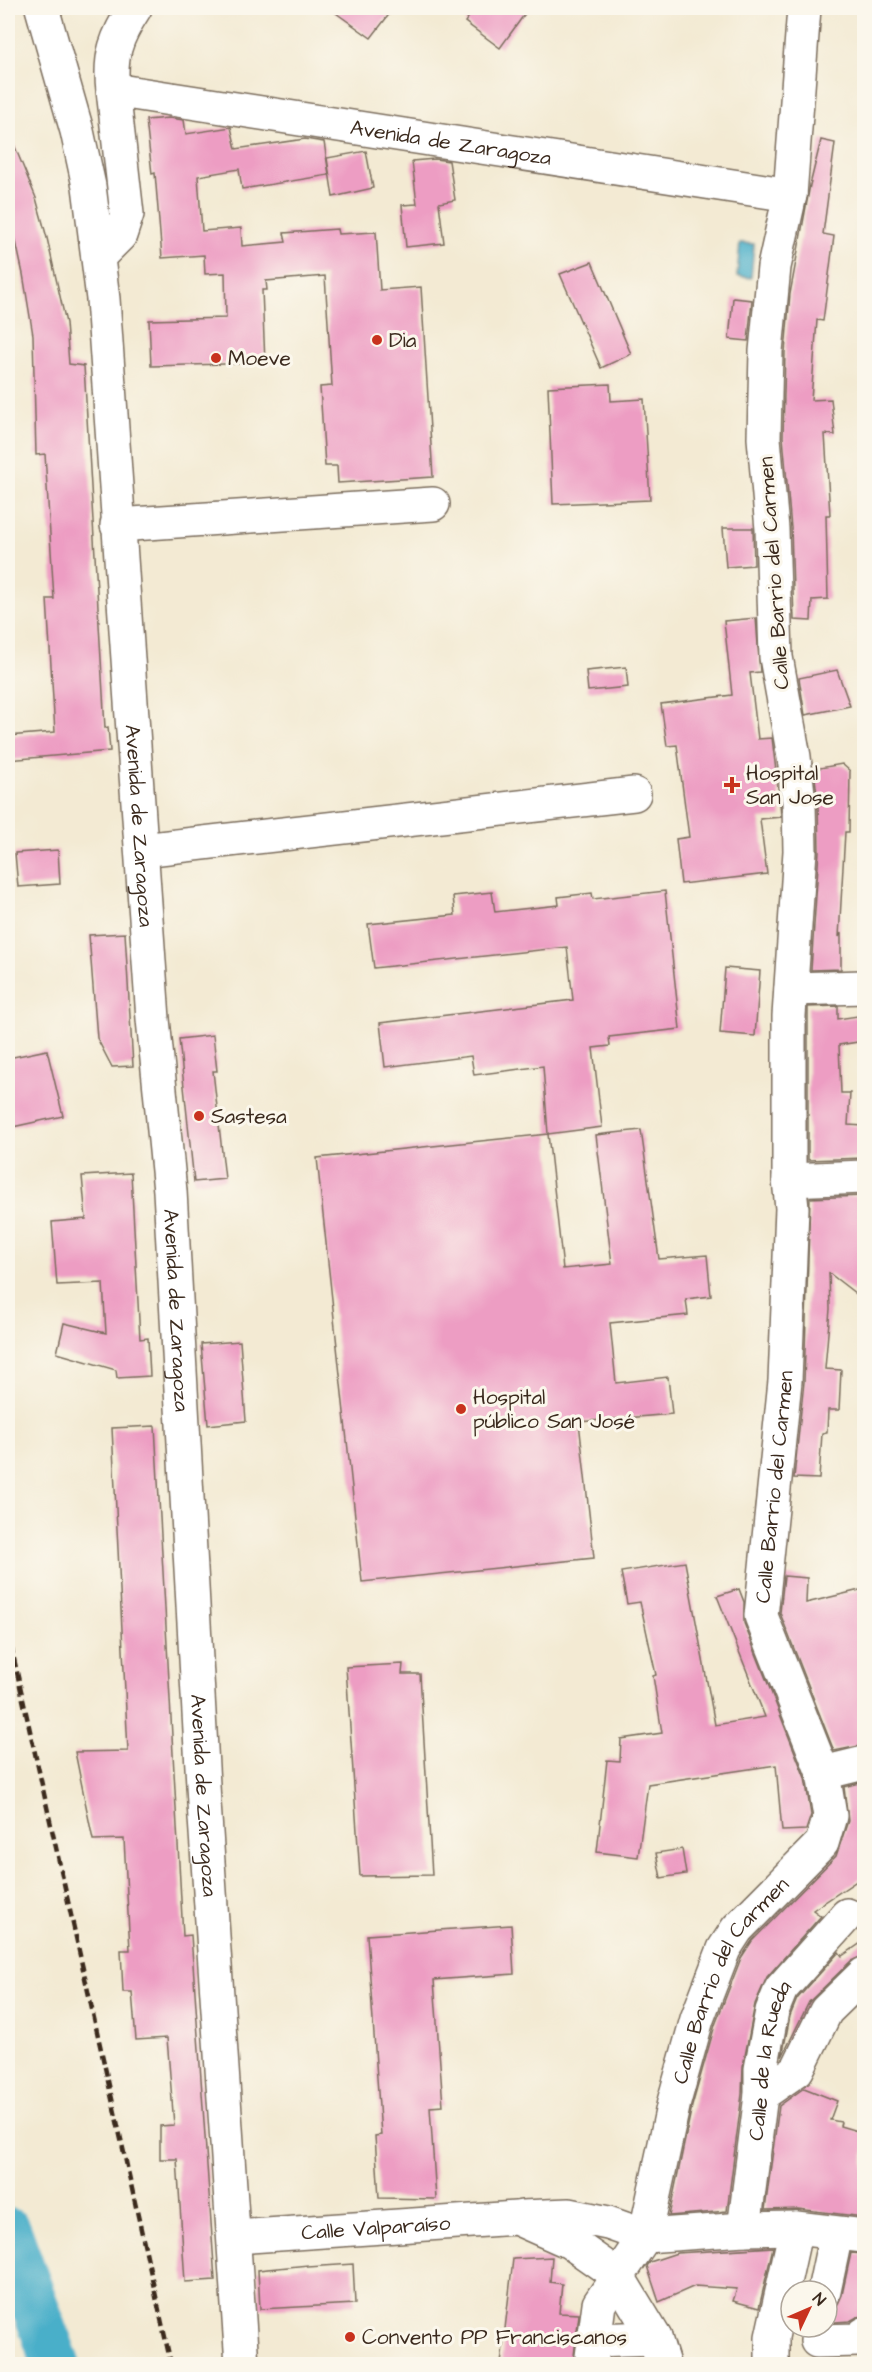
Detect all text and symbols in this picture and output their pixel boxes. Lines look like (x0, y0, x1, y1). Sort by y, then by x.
street label: Avenida de Zaragoza (348, 113, 554, 172)
place label: Dia (389, 326, 417, 355)
marker: Dia (370, 333, 384, 347)
place label: Moeve (228, 344, 291, 373)
marker: Moeve (209, 351, 223, 365)
street label: Calle Barrio del Carmen (751, 456, 797, 690)
street label: Avenida de Zaragoza (118, 723, 161, 928)
place label: Hospital San Jose (746, 759, 834, 812)
marker: Hospital San Jose (723, 776, 741, 794)
place label: Sastesa (211, 1102, 287, 1131)
marker: Sastesa (192, 1109, 206, 1123)
street label: Avenida de Zaragoza (157, 1208, 197, 1413)
street label: Calle Barrio del Carmen (748, 1370, 800, 1604)
place label: Hospital público San José (473, 1383, 635, 1437)
marker: Hospital público San José (454, 1402, 468, 1416)
street label: Avenida de Zaragoza (183, 1693, 225, 1898)
street label: Calle Barrio del Carmen (665, 1870, 795, 2087)
street label: Calle de la Rueda (741, 1972, 798, 2142)
street label: Calle Valparaíso (300, 2208, 451, 2247)
north arrow (779, 2279, 839, 2339)
text: N (808, 2288, 830, 2311)
place label: Convento PP Franciscanos (362, 2323, 627, 2352)
marker: Convento PP Franciscanos (343, 2330, 357, 2344)

